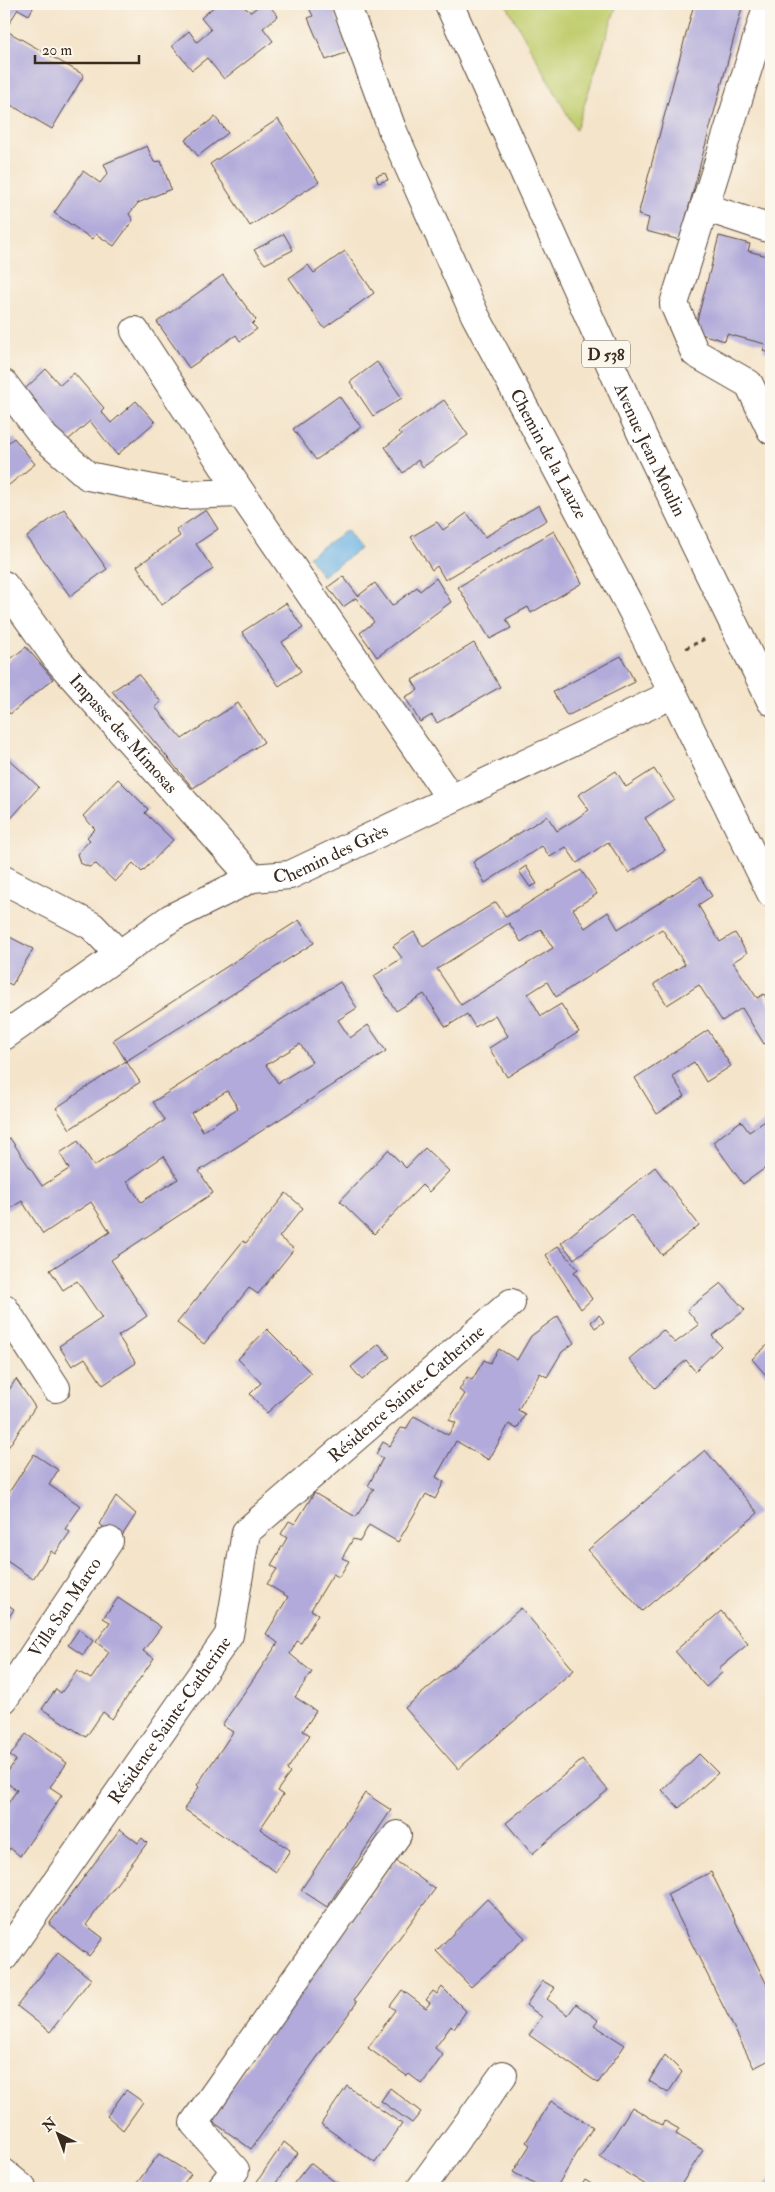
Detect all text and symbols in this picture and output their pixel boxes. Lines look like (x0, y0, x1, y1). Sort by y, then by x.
scale bar (35, 32, 139, 64)
text: 20 m (42, 41, 72, 60)
road number: D 538 (582, 340, 630, 368)
street label: Avenue Jean Moulin (608, 379, 691, 520)
street label: Chemin de la Lauze (504, 385, 593, 523)
street label: Impasse des Mimosas (64, 669, 182, 799)
street label: Chemin des Grès (272, 819, 392, 888)
street label: Résidence Sainte-Catherine (324, 1320, 490, 1468)
street label: Villa San Marco (24, 1553, 107, 1662)
street label: Résidence Sainte-Catherine (103, 1632, 237, 1809)
north arrow (32, 2110, 82, 2160)
text: N (39, 2114, 60, 2136)

